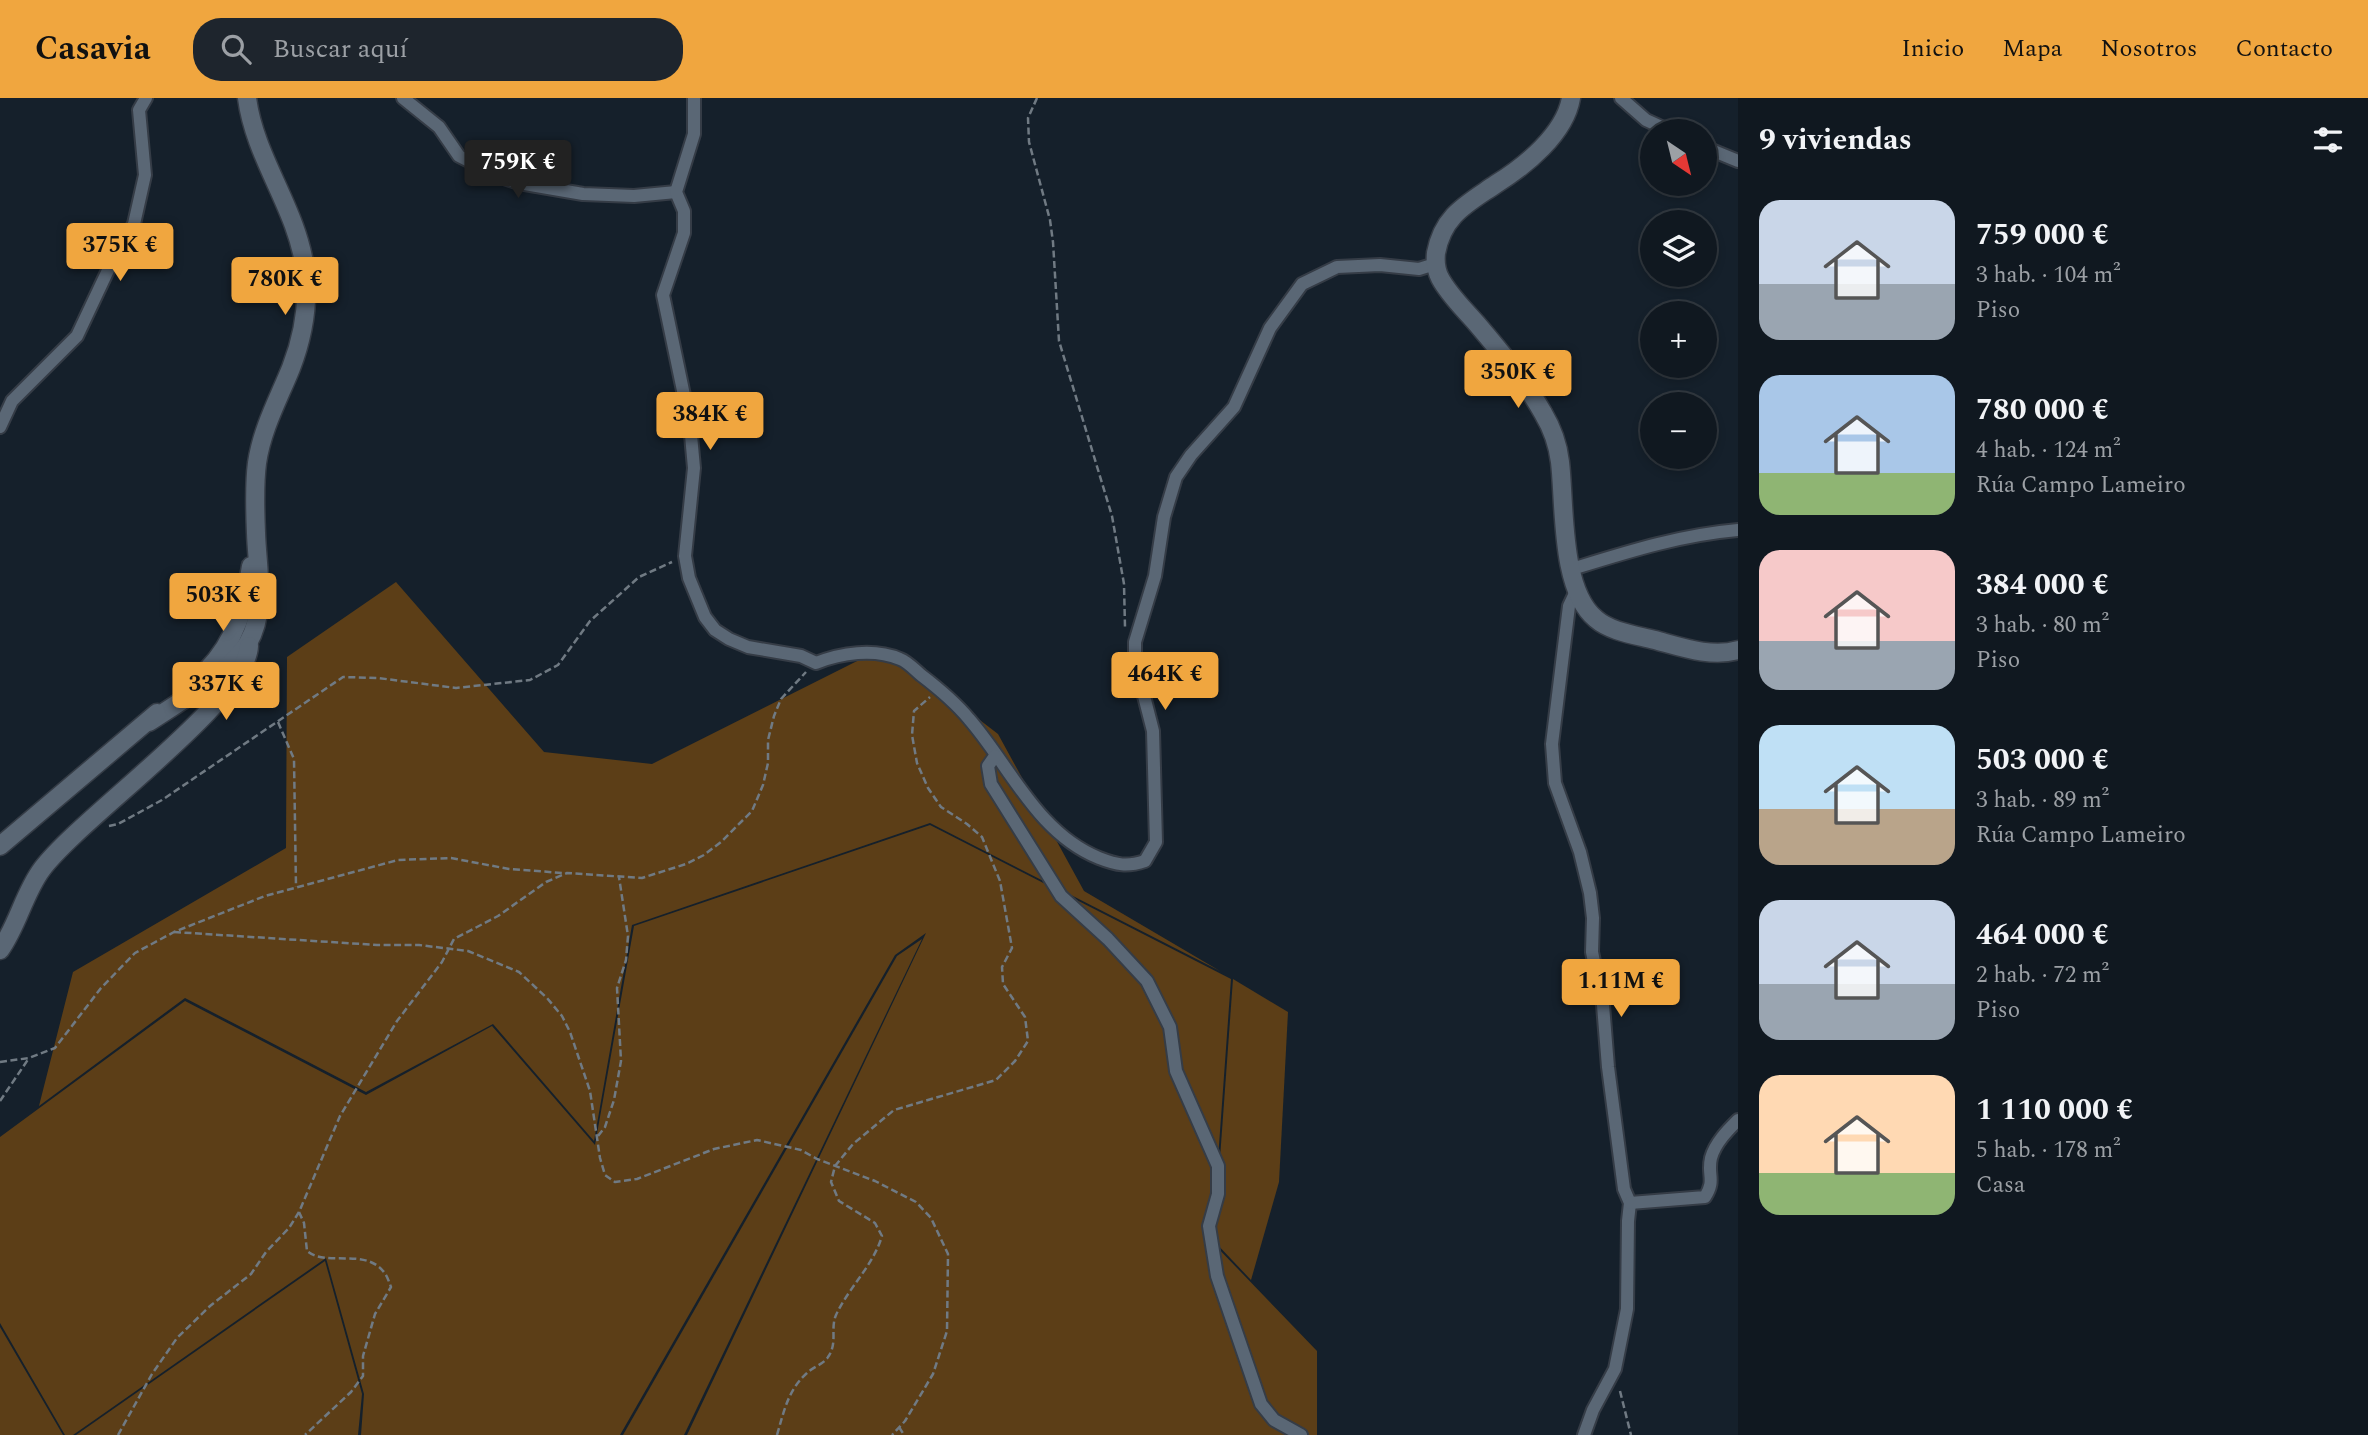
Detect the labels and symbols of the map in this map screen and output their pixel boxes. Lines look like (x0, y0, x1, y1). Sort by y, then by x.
north arrow (1640, 119, 1717, 196)
pin: 759K € (461, 140, 575, 200)
pin: 375K € (63, 223, 177, 283)
pin: 780K € (228, 258, 342, 317)
pin: 350K € (1461, 350, 1575, 410)
pin: 384K € (653, 392, 767, 452)
pin: 503K € (166, 574, 280, 633)
pin: 464K € (1108, 652, 1222, 712)
pin: 337K € (169, 662, 283, 722)
pin: 1.11M € (1556, 960, 1686, 1019)

